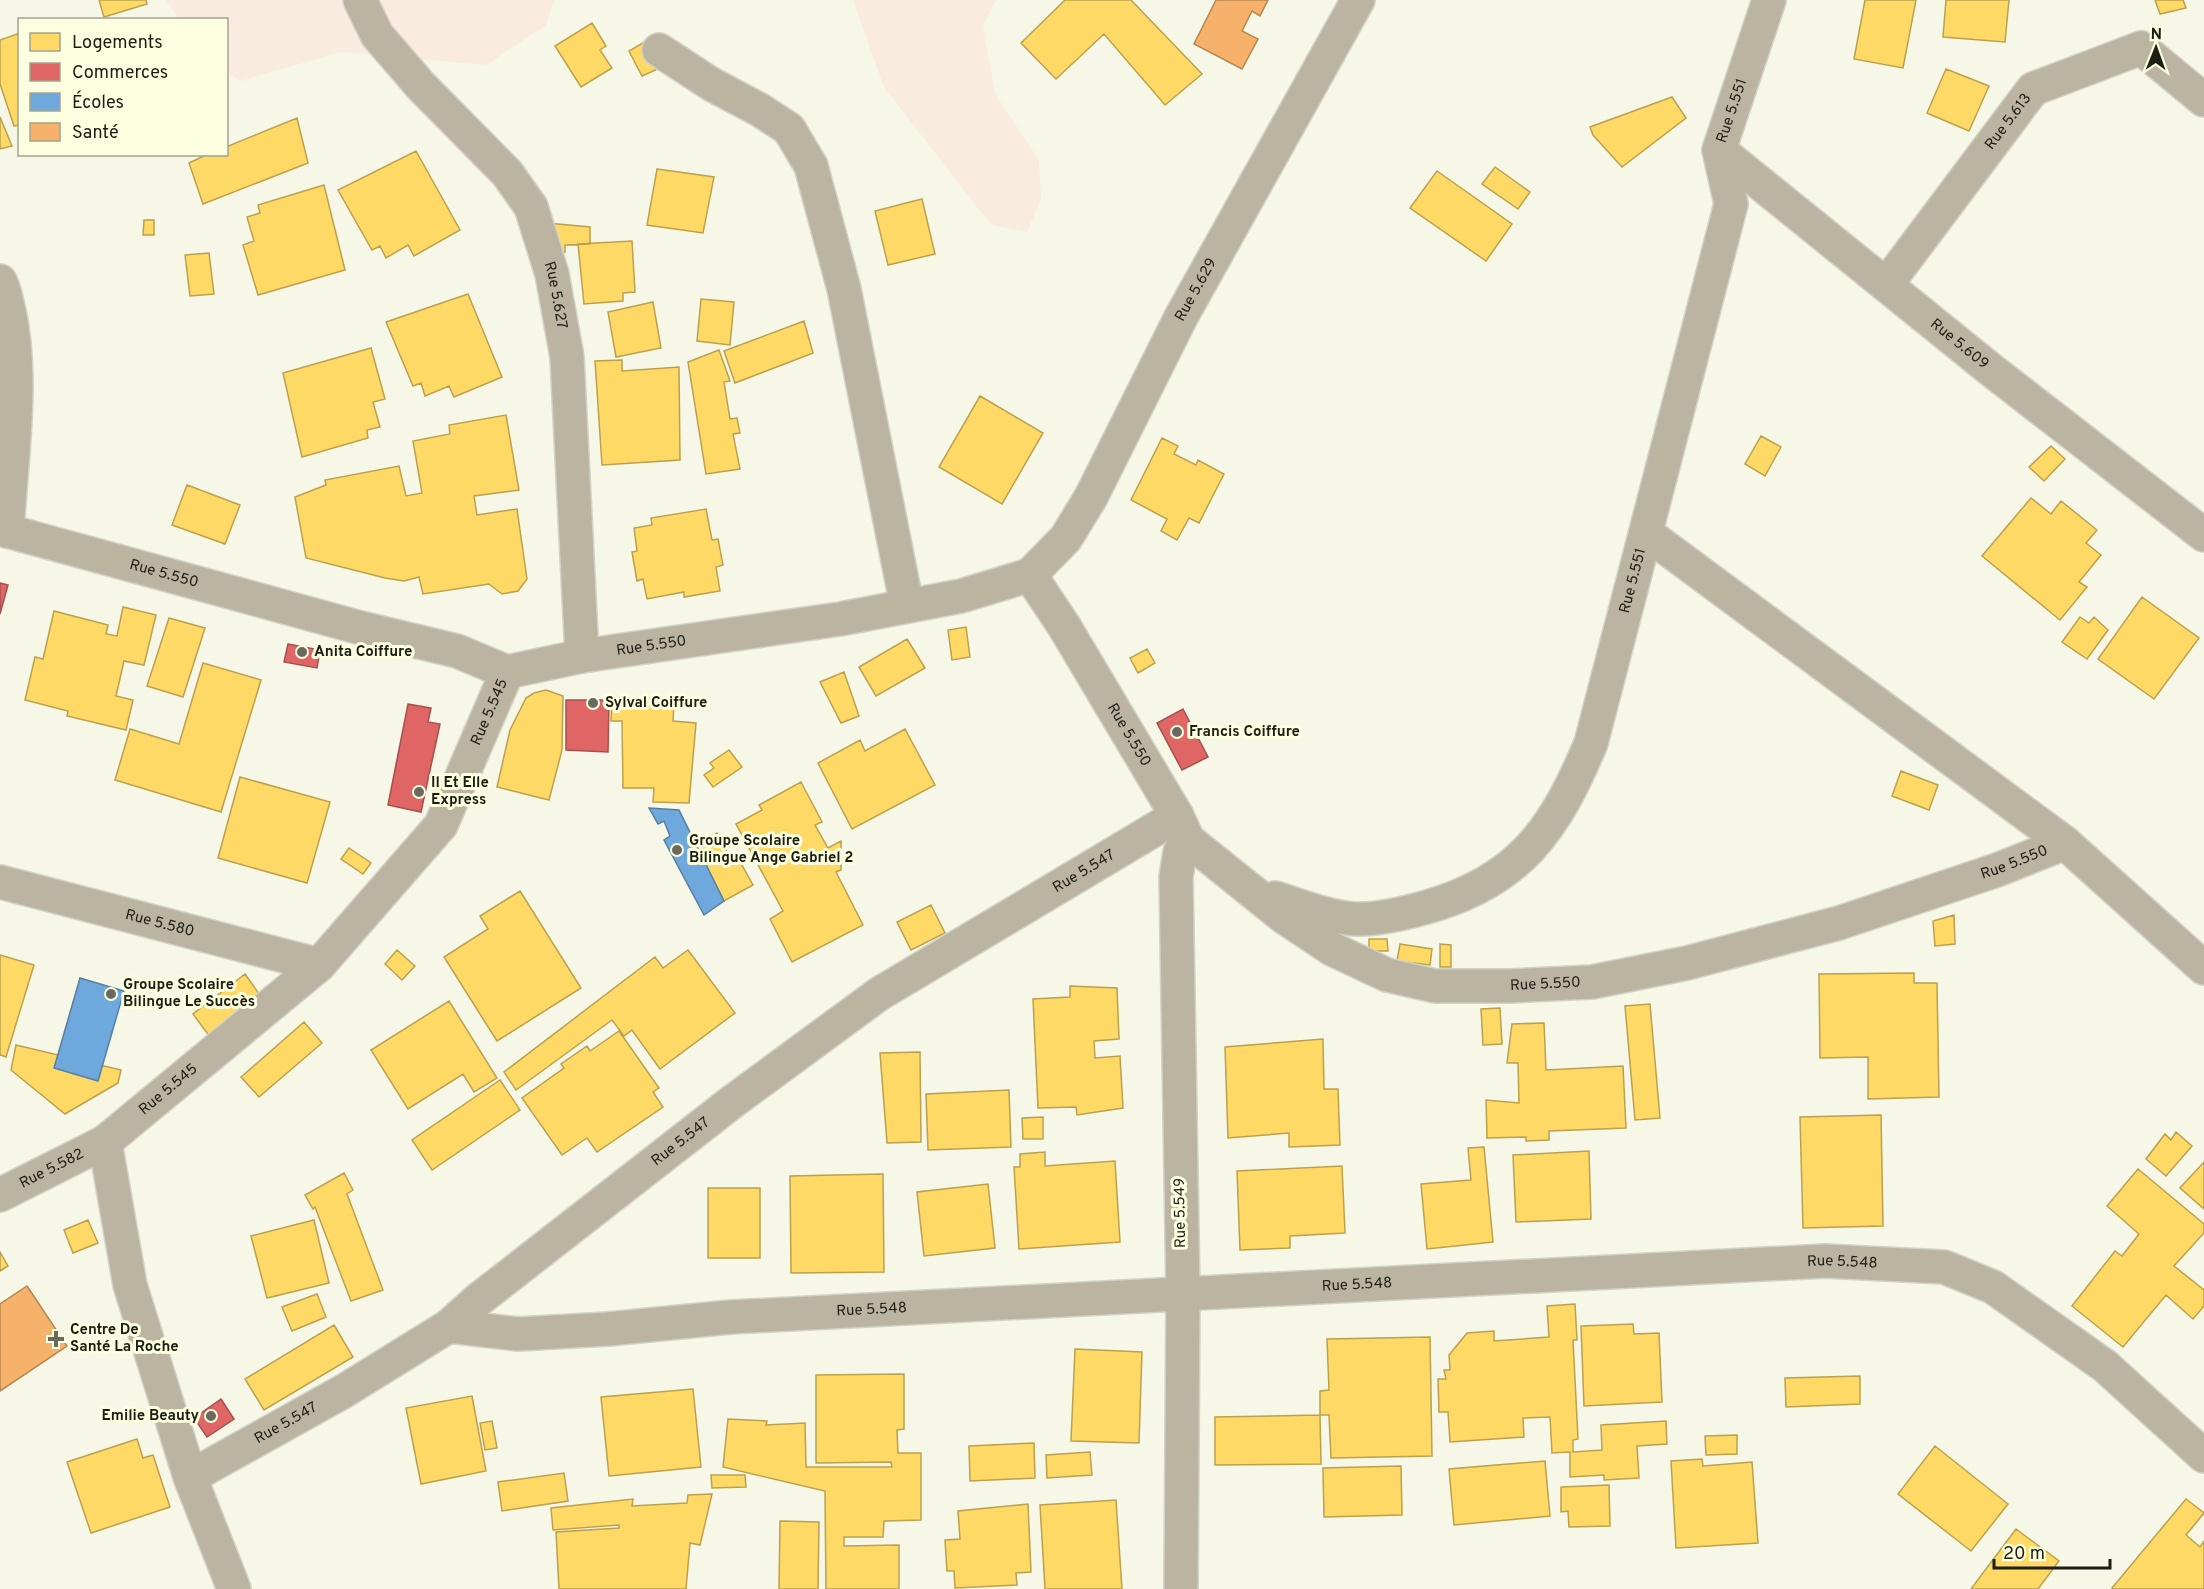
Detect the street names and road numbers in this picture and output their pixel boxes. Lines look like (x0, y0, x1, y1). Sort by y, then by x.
street label: Rue 5.551 (1713, 76, 1752, 145)
street label: Rue 5.613 (1981, 90, 2036, 154)
street label: Rue 5.629 (1171, 255, 1221, 325)
street label: Rue 5.627 (539, 259, 571, 331)
street label: Rue 5.609 (1926, 315, 1993, 374)
street label: Rue 5.551 (1616, 546, 1651, 615)
street label: Rue 5.550 (127, 555, 201, 592)
street label: Rue 5.550 (615, 632, 688, 660)
street label: Rue 5.545 (467, 676, 512, 748)
street label: Rue 5.550 (1103, 700, 1155, 770)
street label: Rue 5.550 (1978, 841, 2051, 884)
street label: Rue 5.547 (1049, 846, 1119, 897)
street label: Rue 5.580 (123, 905, 196, 942)
street label: Rue 5.550 (1510, 973, 1581, 995)
street label: Rue 5.545 (135, 1060, 202, 1119)
street label: Rue 5.547 (648, 1113, 714, 1171)
street label: Rue 5.582 (16, 1145, 87, 1193)
street label: Rue 5.549 (1171, 1178, 1191, 1248)
street label: Rue 5.548 (1807, 1252, 1878, 1273)
street label: Rue 5.548 (1321, 1274, 1393, 1296)
street label: Rue 5.548 (836, 1299, 907, 1321)
street label: Rue 5.547 (251, 1398, 321, 1449)

